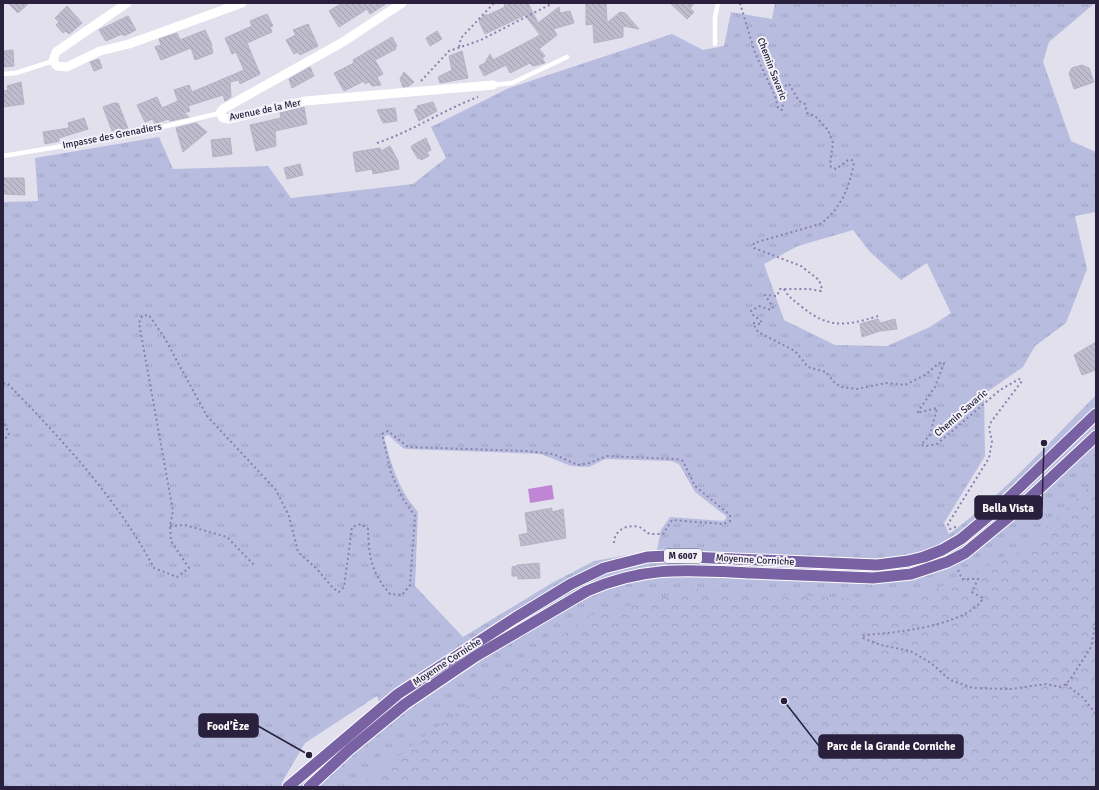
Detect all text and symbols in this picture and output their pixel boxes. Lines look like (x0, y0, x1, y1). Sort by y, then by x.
street label: Chemin Savaric (755, 36, 790, 102)
street label: Avenue de la Mer (228, 96, 302, 123)
street label: Impasse des Grenadiers (61, 120, 163, 151)
street label: Chemin Savaric (932, 387, 990, 439)
callout: Bella Vista (975, 496, 1042, 519)
text: Bella Vista (982, 502, 1034, 515)
road number: M 6007 (664, 549, 702, 563)
street label: Moyenne Corniche (715, 552, 795, 568)
street label: Moyenne Corniche (411, 635, 483, 689)
callout: Food’Èze (199, 714, 258, 737)
text: Food’Èze (207, 719, 250, 733)
callout: Parc de la Grande Corniche (819, 735, 963, 758)
text: Parc de la Grande Corniche (827, 740, 956, 753)

